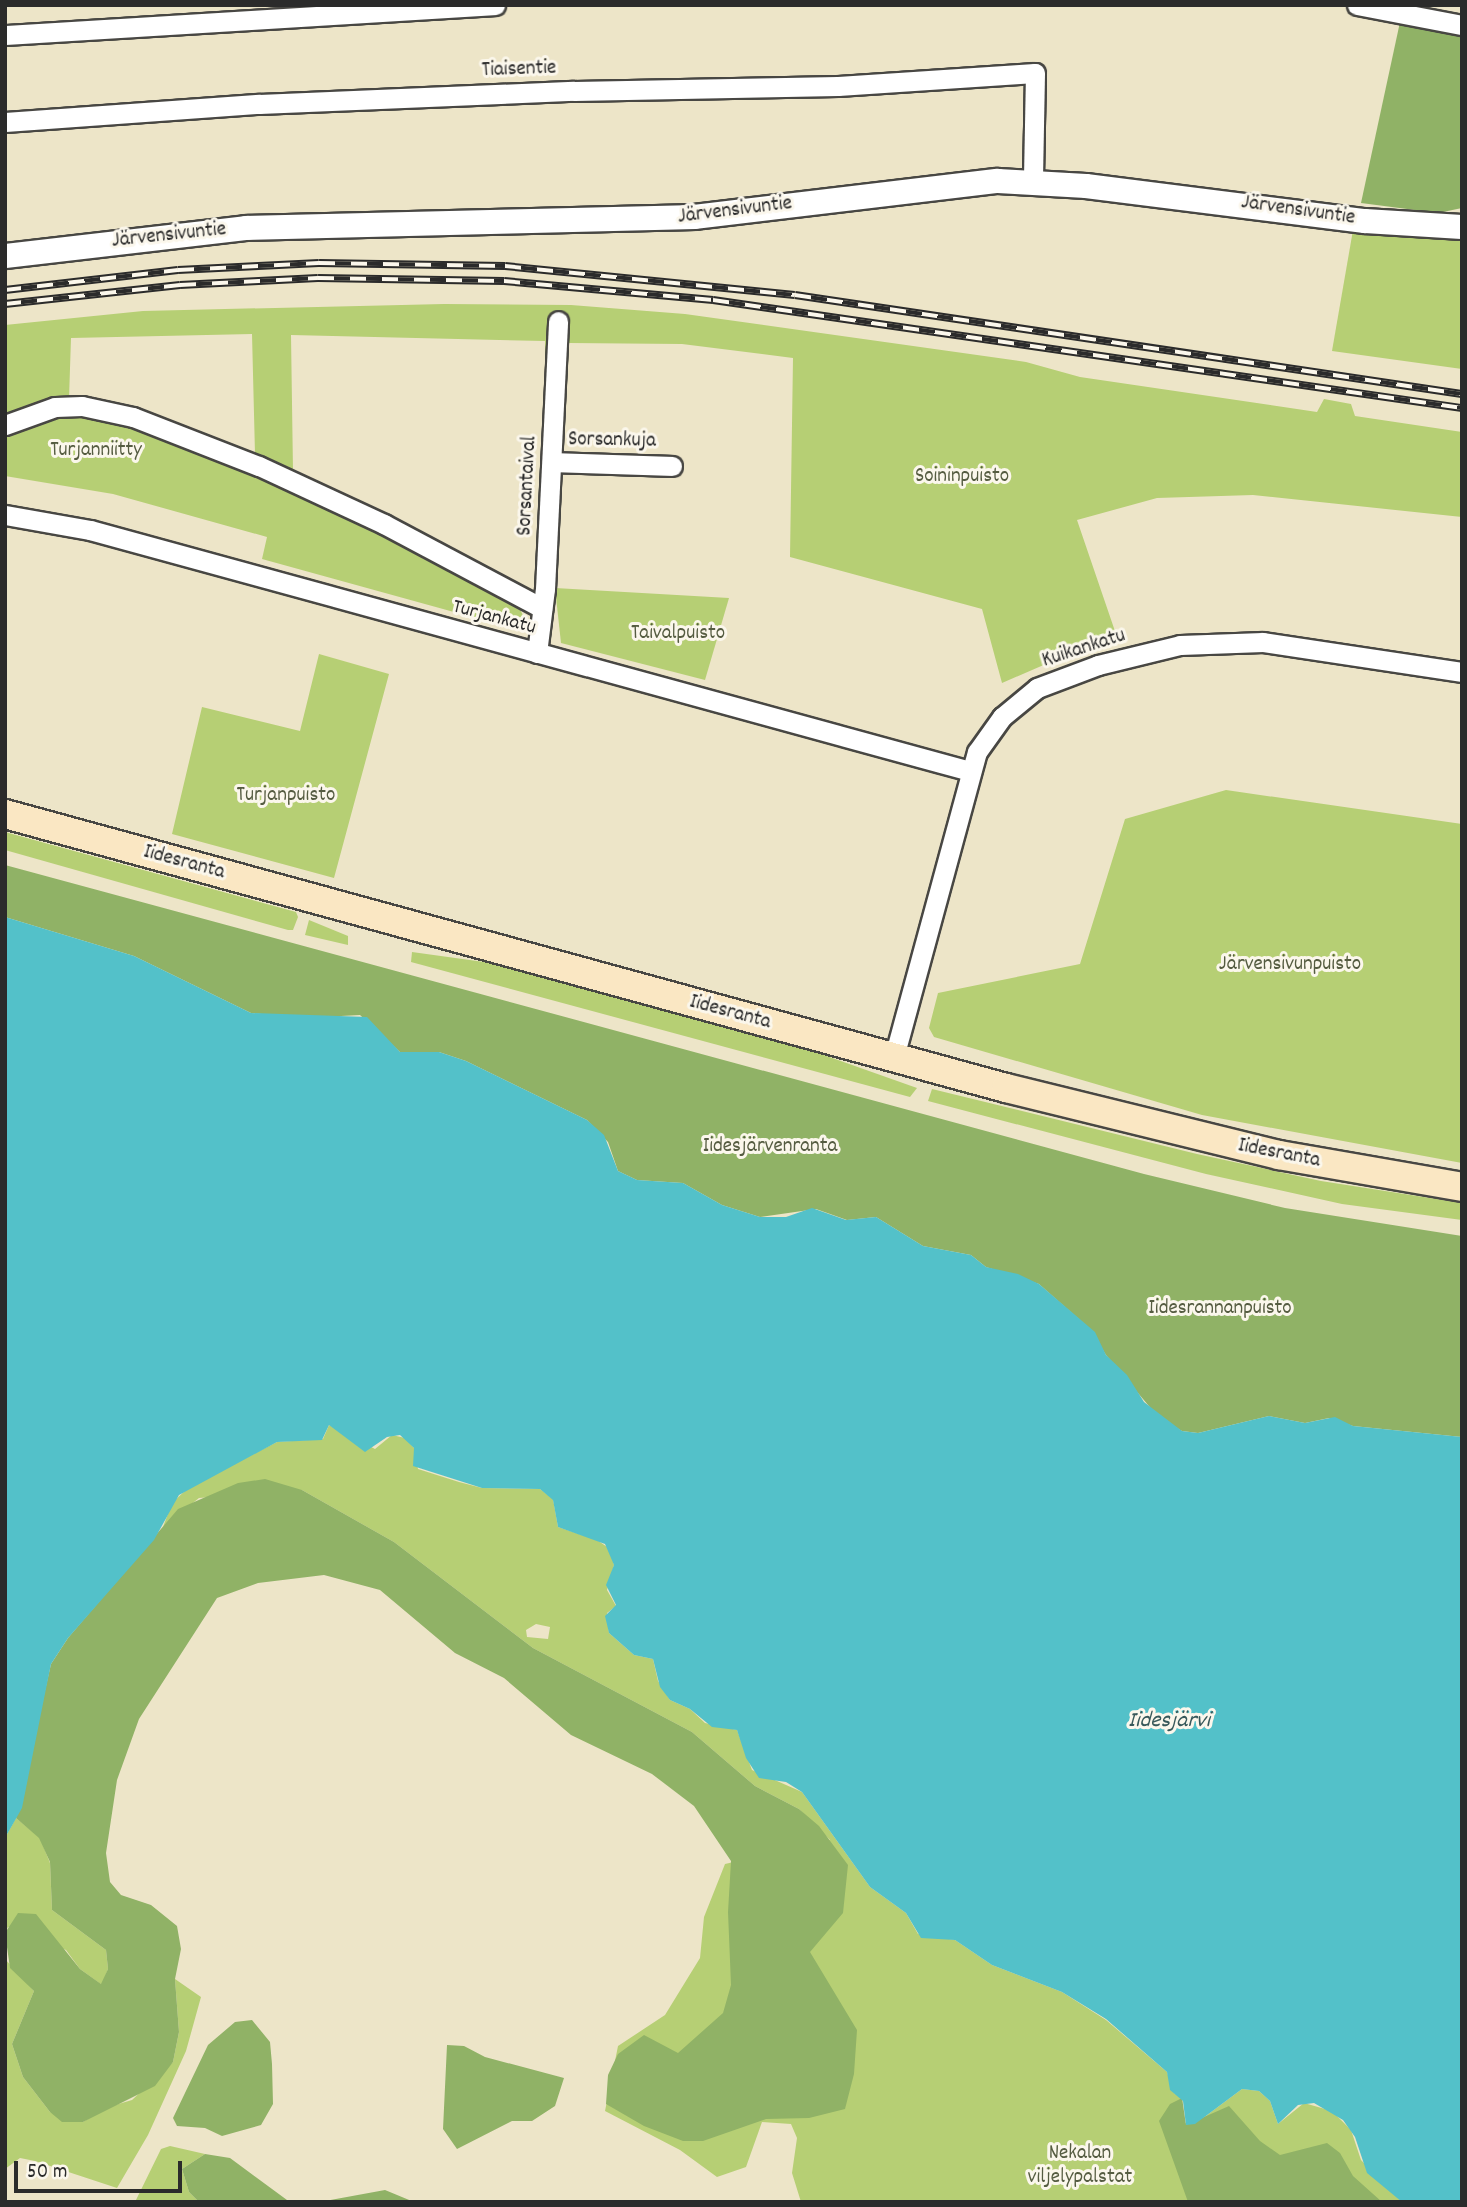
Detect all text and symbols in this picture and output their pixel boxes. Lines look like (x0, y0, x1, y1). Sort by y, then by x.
street label: Tiaisentie (481, 56, 557, 84)
street label: Järvensivuntie (1239, 191, 1357, 231)
street label: Järvensivuntie (677, 192, 793, 230)
street label: Järvensivuntie (111, 217, 227, 255)
street label: Sorsankuja (568, 428, 656, 454)
street label: Sorsantaival (513, 435, 543, 537)
park label: Turjanniitty (50, 438, 142, 464)
park label: Soininpuisto (915, 464, 1009, 490)
street label: Turjankatu (449, 595, 539, 641)
park label: Taivalpuisto (631, 621, 725, 647)
street label: Kuikankatu (1039, 624, 1129, 674)
park label: Turjanpuisto (237, 783, 335, 809)
street label: Iidesranta (141, 840, 227, 886)
park label: Järvensivunpuisto (1219, 952, 1361, 978)
street label: Iidesranta (687, 990, 773, 1036)
park label: Iidesjärvenranta (703, 1134, 837, 1160)
street label: Iidesranta (1236, 1134, 1322, 1174)
park label: Iidesrannanpuisto (1148, 1296, 1292, 1322)
water label: Iidesjärvi (1128, 1708, 1210, 1736)
park label: Nekalan viljelypalstat (1028, 2141, 1132, 2191)
scale bar (18, 2148, 186, 2192)
text: 50 m (27, 2158, 67, 2188)

